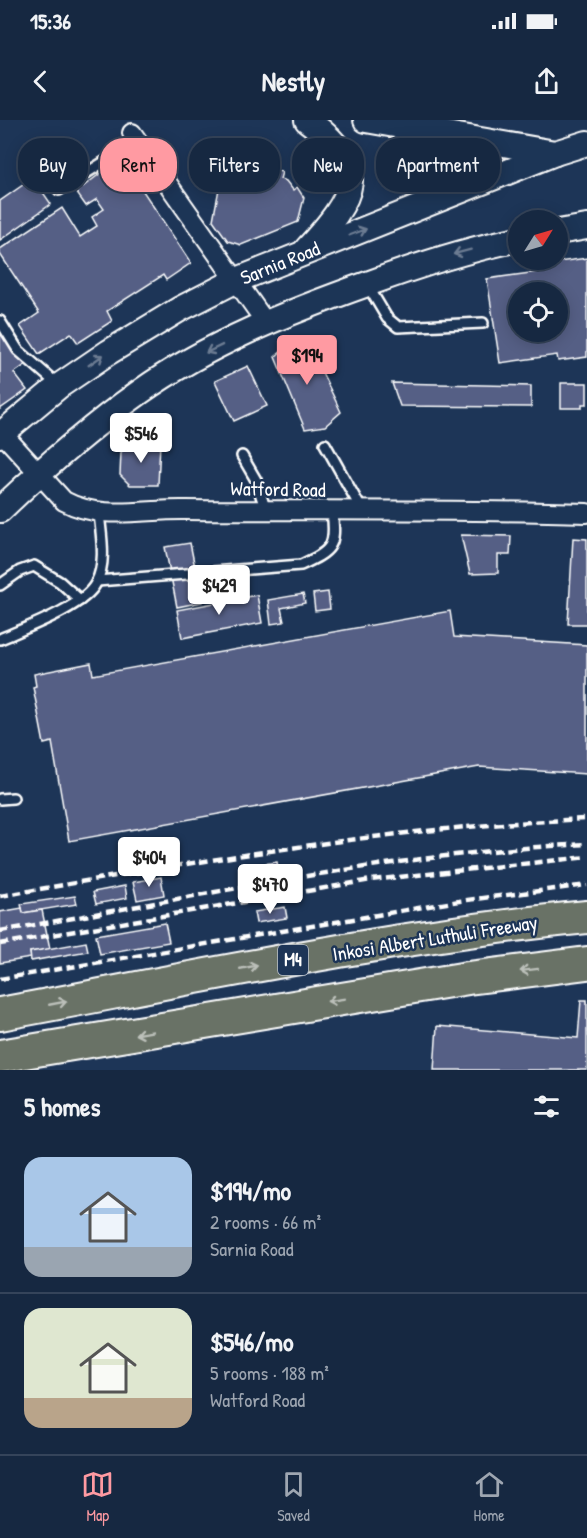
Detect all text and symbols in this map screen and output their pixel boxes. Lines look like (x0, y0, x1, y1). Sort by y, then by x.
text: 15:36 (30, 6, 71, 36)
text: Nestly (262, 63, 325, 99)
icon: back (24, 65, 57, 98)
icon: share (530, 65, 563, 98)
chip: Buy (18, 138, 88, 192)
chip: Rent (100, 138, 177, 192)
chip: Filters (189, 138, 280, 192)
chip: New (292, 138, 364, 192)
chip: Apartment (376, 138, 500, 192)
north arrow (508, 210, 568, 270)
map controls (508, 210, 568, 342)
one-way arrow (348, 226, 367, 237)
street label: Sarnia Road (236, 234, 324, 291)
one-way arrow (453, 247, 472, 258)
button: locate (508, 282, 568, 342)
pin: $194 (271, 335, 343, 386)
text: $194 (291, 341, 323, 368)
one-way arrow (205, 344, 223, 356)
one-way arrow (87, 354, 104, 366)
pin: $546 (105, 413, 177, 464)
text: $546 (124, 419, 158, 446)
street label: Watford Road (230, 474, 326, 503)
pin: $429 (183, 565, 255, 616)
text: $429 (202, 571, 236, 598)
pin: $404 (113, 837, 185, 888)
text: $404 (132, 843, 166, 870)
pin: $470 (234, 864, 306, 915)
text: $470 (252, 870, 288, 897)
street label: Inkosi Albert Luthuli Freeway (331, 908, 539, 967)
road number: M4 (278, 945, 308, 975)
one-way arrow (239, 961, 258, 972)
one-way arrow (520, 965, 539, 976)
one-way arrow (327, 995, 347, 1006)
one-way arrow (47, 997, 67, 1008)
one-way arrow (135, 1028, 154, 1039)
text: 5 homes (24, 1089, 100, 1124)
icon: filters (530, 1090, 563, 1123)
text: $194/mo (210, 1173, 291, 1208)
icon: home (72, 1181, 144, 1253)
text: 2 rooms · 66 m² (210, 1208, 321, 1235)
text: Sarnia Road (210, 1235, 293, 1262)
text: $546/mo (210, 1324, 293, 1359)
icon: home (72, 1332, 144, 1404)
text: 5 rooms · 188 m² (210, 1359, 329, 1386)
text: Watford Road (210, 1386, 305, 1413)
tab: Map (81, 1468, 114, 1526)
tab: Saved (277, 1468, 310, 1526)
tab: Home (473, 1468, 506, 1526)

